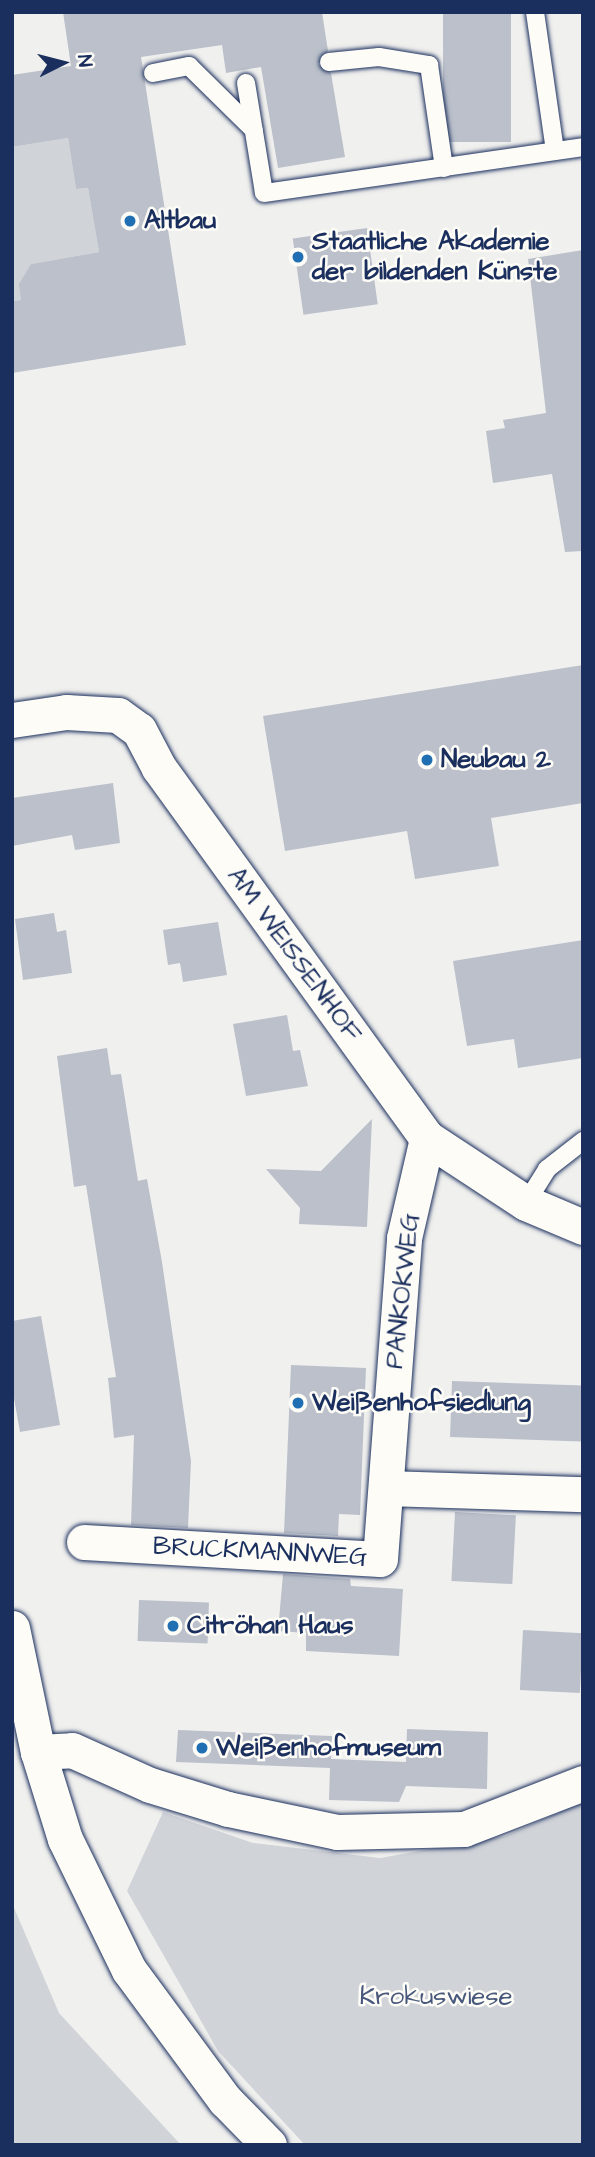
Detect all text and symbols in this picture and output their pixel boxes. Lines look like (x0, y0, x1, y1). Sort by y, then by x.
north arrow (28, 28, 98, 98)
text: N (70, 53, 98, 68)
place label: Altbau (144, 205, 216, 237)
marker: Altbau (122, 213, 138, 229)
place label: Staatliche Akademie der bildenden Künste (312, 226, 558, 288)
marker: Staatliche Akademie der bildenden Künste (290, 249, 306, 265)
place label: Neubau 2 (441, 744, 551, 776)
marker: Neubau 2 (419, 752, 435, 768)
street label: AM WEISSENHOF (220, 861, 368, 1049)
street label: PANKOKWEG (379, 1212, 427, 1370)
place label: Weißenhofsiedlung (312, 1387, 531, 1419)
marker: Weißenhofsiedlung (290, 1395, 306, 1411)
street label: BRUCKMANNWEG (152, 1531, 368, 1573)
place label: Citröhan Haus (187, 1610, 354, 1642)
marker: Citröhan Haus (165, 1618, 181, 1634)
place label: Weißenhofmuseum (216, 1732, 441, 1764)
marker: Weißenhofmuseum (194, 1740, 210, 1756)
park label: Krokuswiese (359, 1981, 513, 2013)

